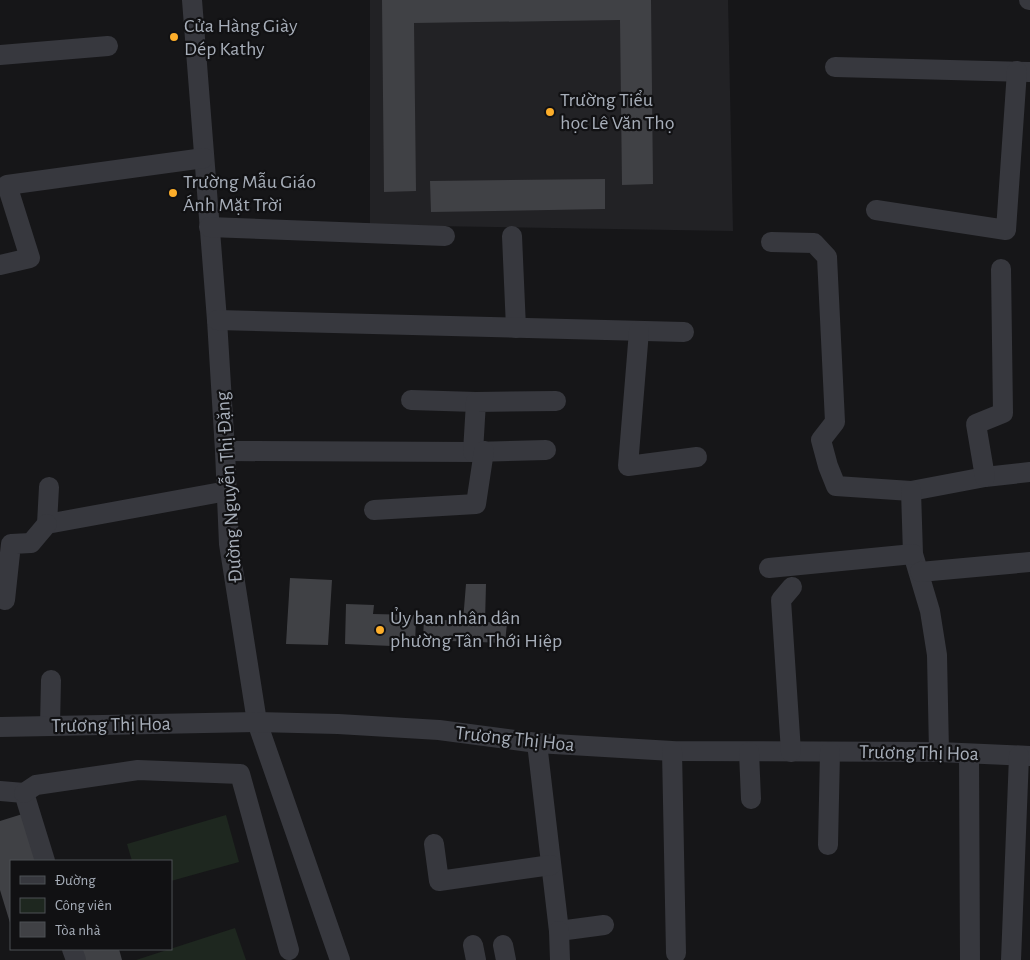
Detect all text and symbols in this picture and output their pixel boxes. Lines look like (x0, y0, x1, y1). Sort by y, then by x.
place label: Cửa Hàng Giày Dép Kathy (184, 16, 298, 59)
marker: Cửa Hàng Giày Dép Kathy (168, 31, 180, 43)
place label: Trường Tiểu học Lê Văn Thọ (560, 90, 674, 133)
marker: Trường Tiểu học Lê Văn Thọ (544, 106, 556, 118)
place label: Trường Mẫu Giáo Ánh Mặt Trời (183, 172, 316, 215)
marker: Trường Mẫu Giáo Ánh Mặt Trời (167, 187, 179, 199)
street label: Đường Nguyễn Thị Đặng (212, 390, 246, 583)
place label: Ủy ban nhân dân phường Tân Thới Hiệp (390, 607, 562, 651)
marker: Ủy ban nhân dân phường Tân Thới Hiệp (374, 624, 386, 636)
street label: Trương Thị Hoa (51, 714, 171, 736)
street label: Trương Thị Hoa (454, 723, 576, 755)
street label: Trương Thị Hoa (859, 742, 979, 764)
legend (10, 860, 172, 950)
text: Đường (55, 873, 96, 888)
text: Công viên (55, 898, 112, 913)
text: Tòa nhà (55, 923, 101, 938)

